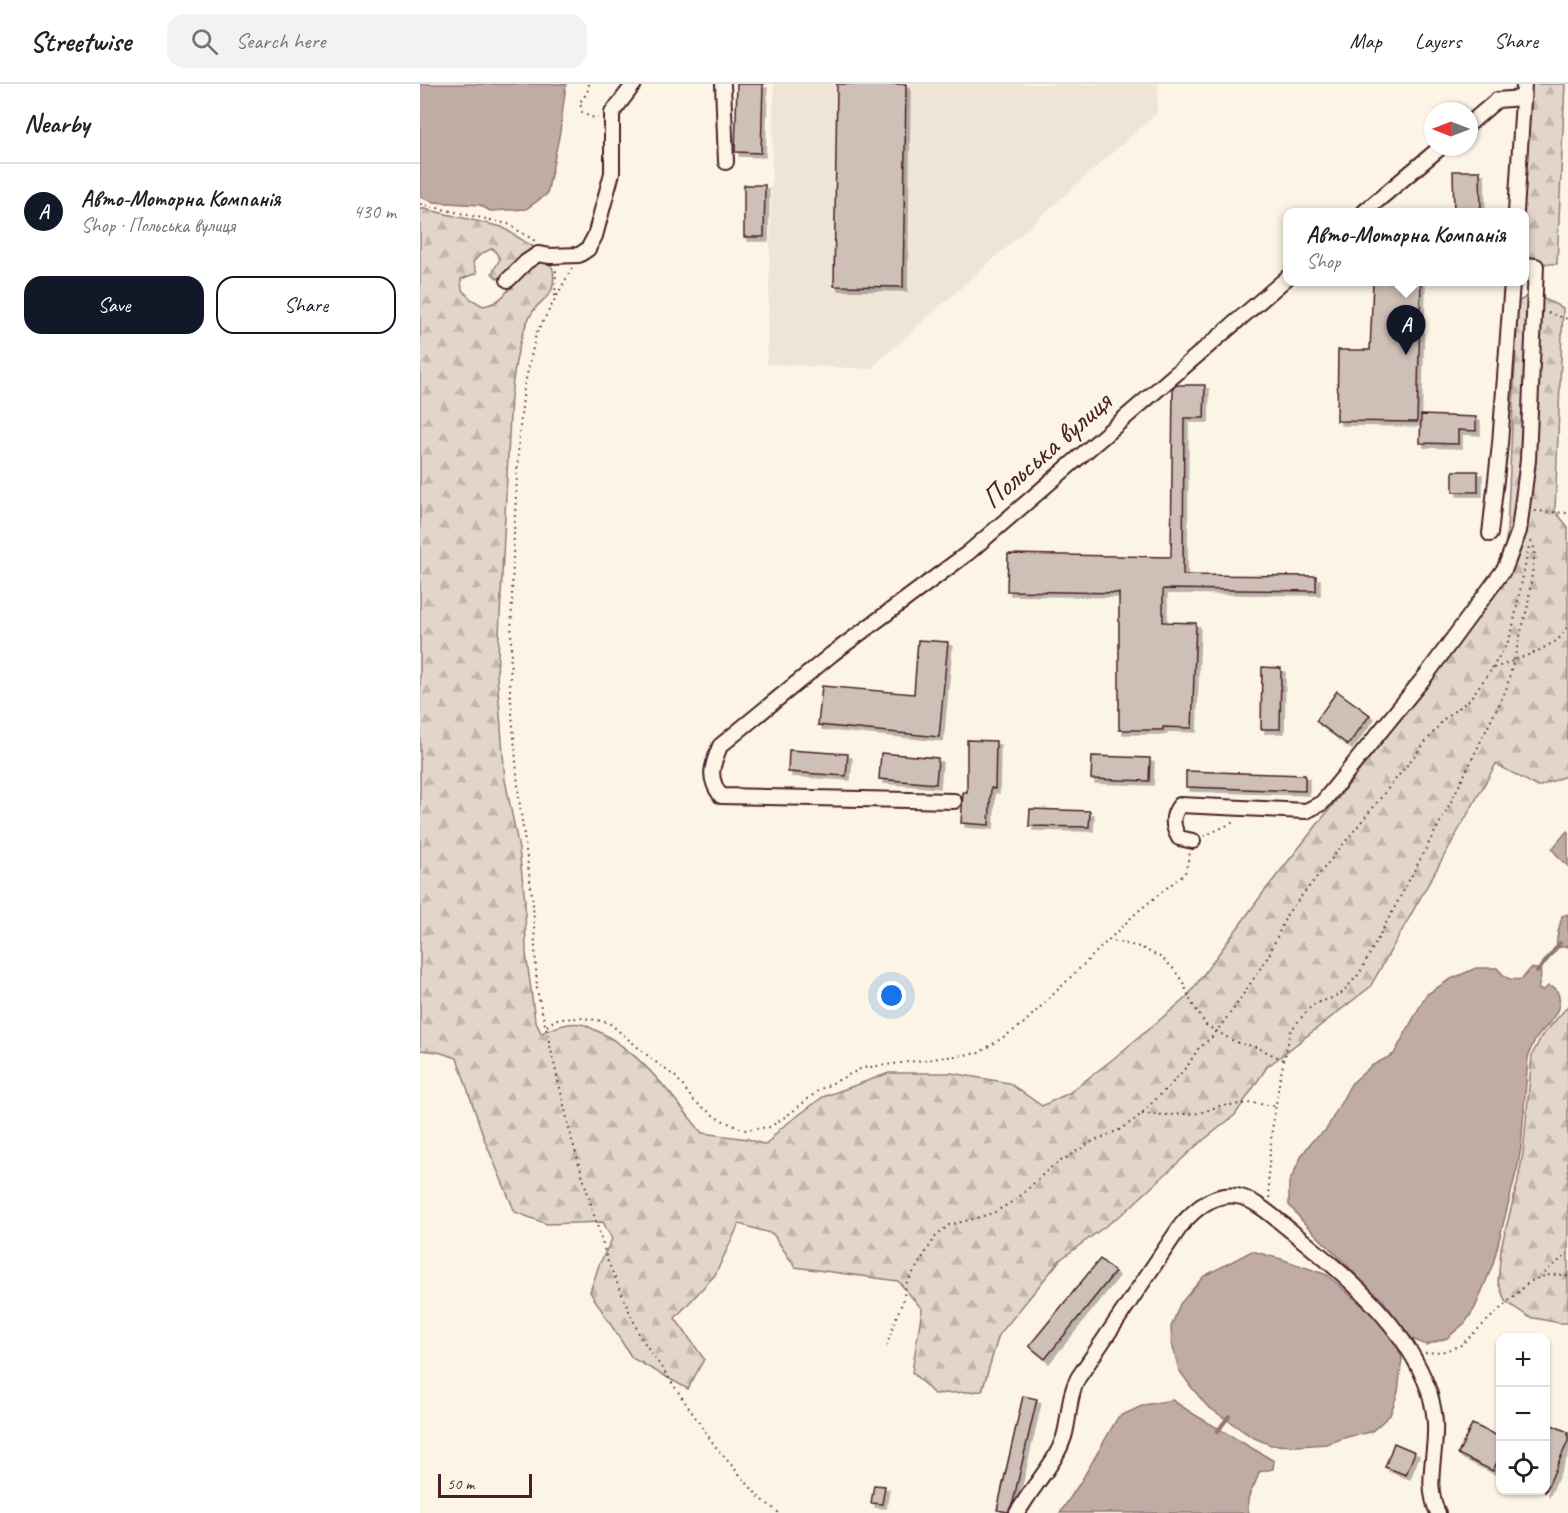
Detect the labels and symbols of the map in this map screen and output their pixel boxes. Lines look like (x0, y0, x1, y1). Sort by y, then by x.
north arrow (1424, 102, 1478, 156)
pin: A (1386, 306, 1426, 355)
street label: Польська вулиця (973, 381, 1121, 517)
your location (877, 981, 906, 1010)
scale bar (438, 1471, 532, 1498)

